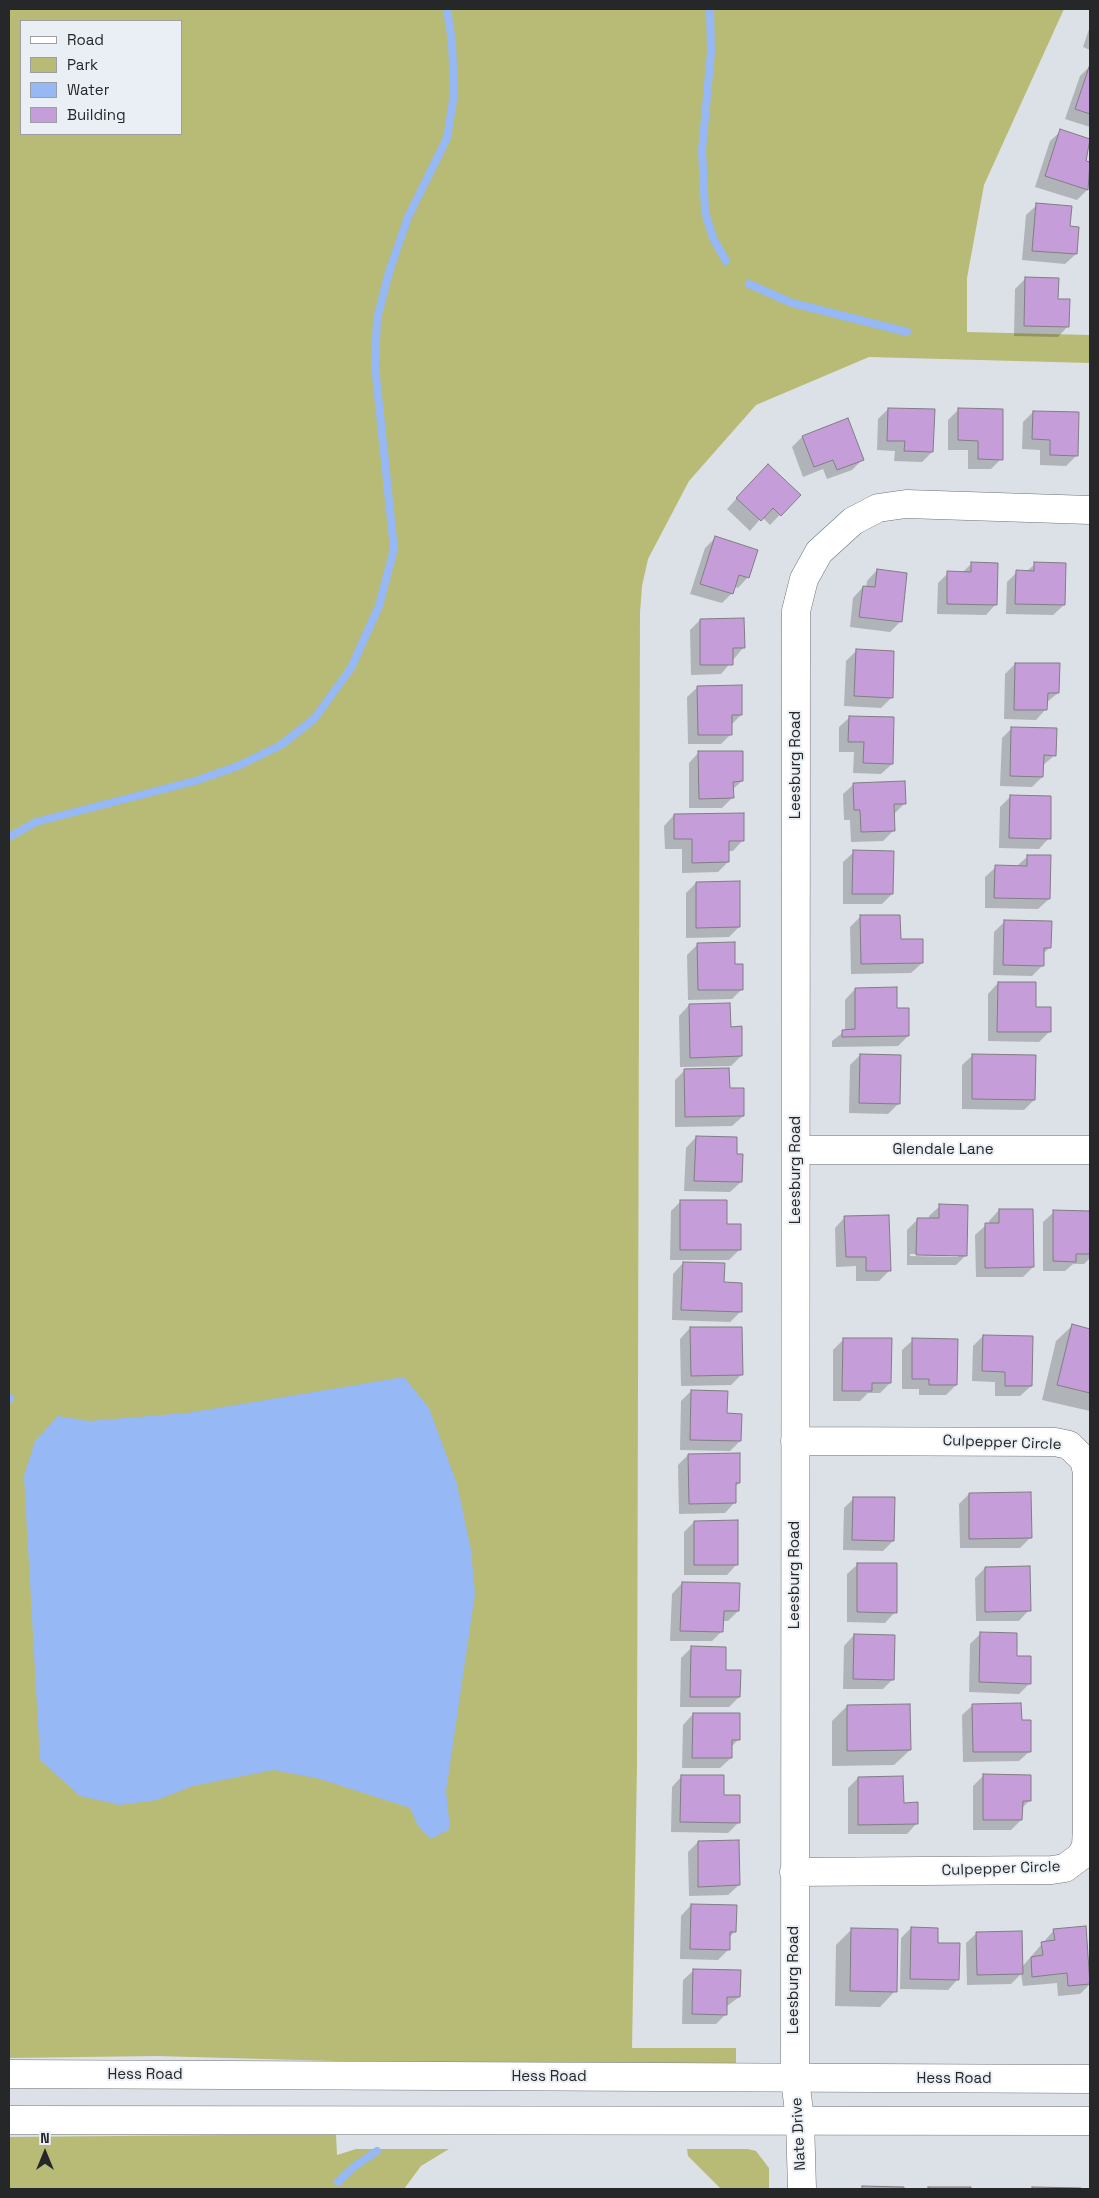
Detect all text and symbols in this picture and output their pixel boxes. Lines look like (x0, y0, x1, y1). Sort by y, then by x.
legend (20, 20, 182, 135)
text: Road (67, 30, 104, 49)
text: Park (67, 55, 98, 74)
text: Water (67, 80, 109, 99)
text: Building (67, 105, 126, 124)
street label: Leesburg Road (787, 711, 805, 819)
street label: Leesburg Road (787, 1116, 805, 1224)
street label: Glendale Lane (892, 1141, 994, 1159)
street label: Culpepper Circle (942, 1432, 1062, 1454)
street label: Leesburg Road (786, 1521, 804, 1629)
street label: Culpepper Circle (941, 1858, 1061, 1880)
street label: Leesburg Road (785, 1926, 803, 2034)
street label: Hess Road (107, 2066, 183, 2084)
street label: Hess Road (511, 2068, 587, 2086)
street label: Hess Road (916, 2070, 992, 2088)
street label: Nate Drive (788, 2097, 810, 2171)
north arrow (20, 2128, 70, 2178)
text: N (40, 2129, 50, 2147)

